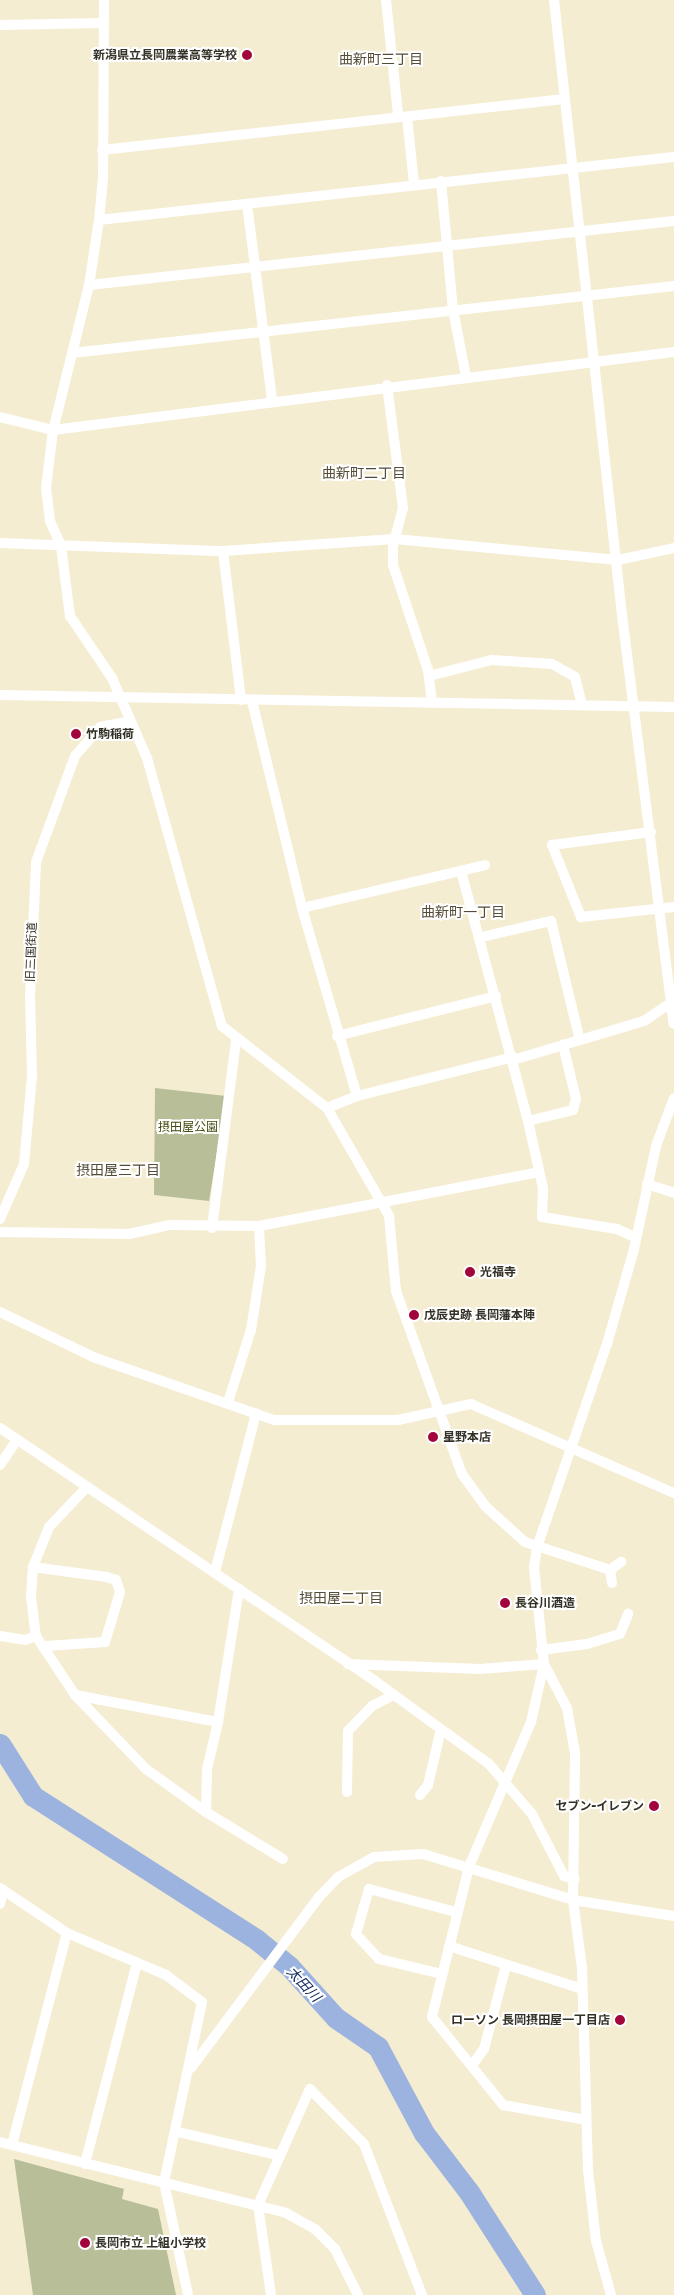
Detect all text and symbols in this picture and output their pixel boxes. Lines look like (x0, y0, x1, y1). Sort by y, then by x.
place label: 新潟県立長岡農業高等学校 (93, 48, 237, 62)
marker: 新潟県立長岡農業高等学校 (241, 49, 253, 61)
district label: 曲新町三丁目 (339, 51, 423, 67)
district label: 曲新町二丁目 (322, 465, 406, 481)
place label: 竹駒稲荷 (86, 727, 134, 741)
marker: 竹駒稲荷 (70, 728, 82, 740)
district label: 曲新町一丁目 (421, 904, 505, 920)
street label: 旧三国街道 (23, 922, 39, 982)
park label: 摂田屋公園 (158, 1120, 218, 1134)
district label: 摂田屋三丁目 (76, 1162, 160, 1178)
place label: 光福寺 (480, 1265, 516, 1279)
marker: 光福寺 (464, 1266, 476, 1278)
place label: 戊辰史跡 長岡藩本陣 (424, 1308, 535, 1322)
marker: 戊辰史跡 長岡藩本陣 (408, 1309, 420, 1321)
place label: 星野本店 (443, 1430, 491, 1444)
marker: 星野本店 (427, 1431, 439, 1443)
district label: 摂田屋二丁目 (299, 1590, 383, 1606)
place label: 長谷川酒造 (515, 1596, 575, 1610)
marker: 長谷川酒造 (499, 1597, 511, 1609)
place label: セブン-イレブン (555, 1799, 644, 1813)
marker: セブン-イレブン (648, 1800, 660, 1812)
water label: 太田川 (284, 1963, 324, 2005)
place label: ローソン 長岡摂田屋一丁目店 (451, 2013, 610, 2027)
marker: ローソン 長岡摂田屋一丁目店 (614, 2014, 626, 2026)
place label: 長岡市立 上組小学校 (95, 2236, 206, 2250)
marker: 長岡市立 上組小学校 (79, 2237, 91, 2249)

